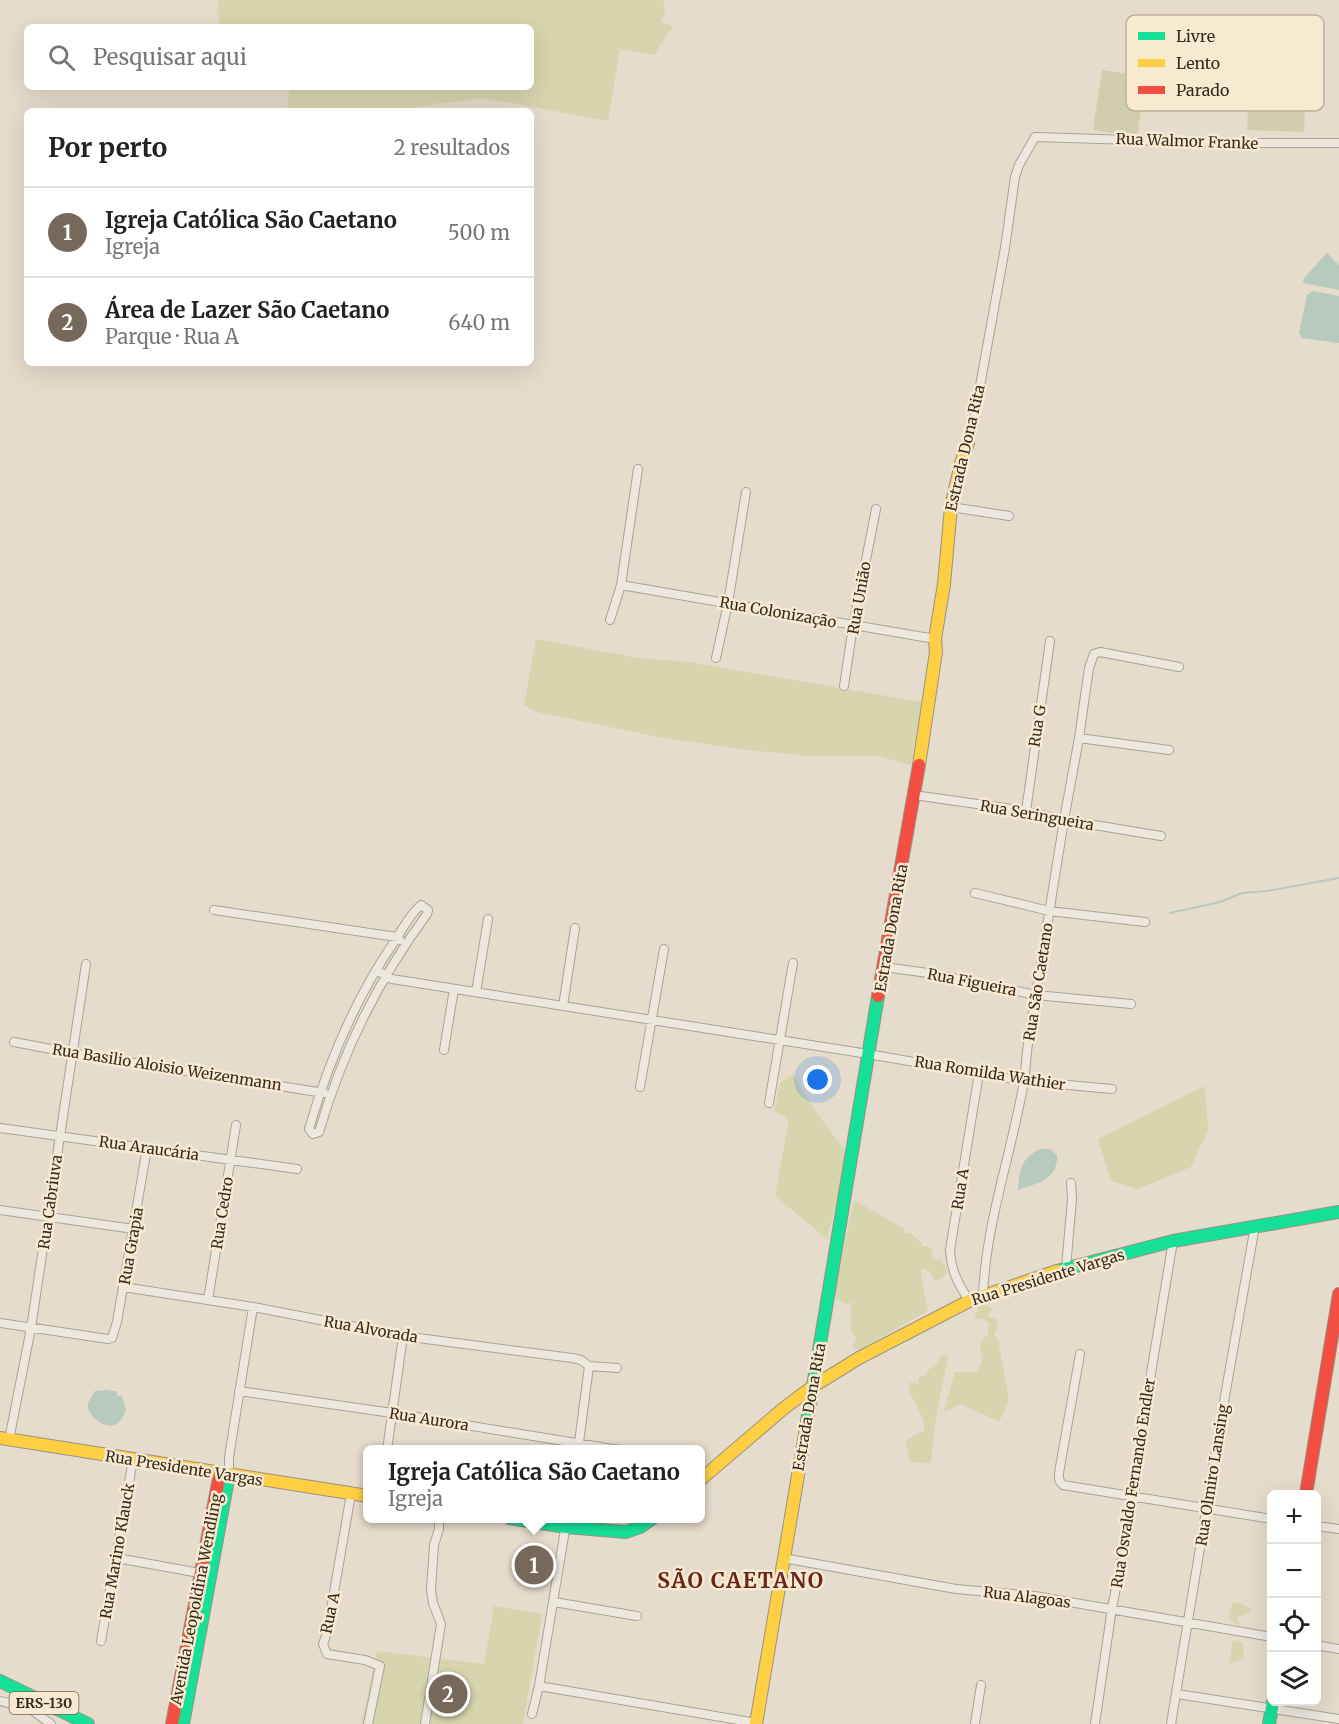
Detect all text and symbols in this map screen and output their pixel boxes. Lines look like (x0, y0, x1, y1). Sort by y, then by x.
legend (1126, 15, 1324, 111)
search box (24, 24, 534, 90)
text: Livre (1176, 26, 1215, 46)
icon: search (45, 41, 78, 74)
text: Pesquisar aqui (93, 43, 247, 71)
text: Lento (1176, 53, 1220, 73)
text: Parado (1176, 80, 1229, 100)
street label: Rua Walmor Franke (1115, 129, 1259, 153)
text: Por perto (48, 131, 167, 164)
text: 2 resultados (394, 135, 510, 160)
text: Igreja Católica São Caetano (105, 206, 397, 234)
text: 1 (63, 220, 72, 245)
text: 500 m (448, 220, 510, 245)
text: Igreja (105, 234, 160, 259)
text: Área de Lazer São Caetano (105, 296, 389, 324)
text: 2 (62, 310, 73, 335)
text: 640 m (448, 310, 510, 335)
text: Parque · Rua A (105, 324, 239, 349)
street label: Estrada Dona Rita (941, 383, 989, 513)
street label: Rua União (843, 560, 875, 636)
street label: Rua Colonização (718, 592, 838, 632)
street label: Rua G (1024, 704, 1050, 748)
street label: Rua Seringueira (979, 796, 1095, 834)
street label: Estrada Dona Rita (870, 863, 912, 993)
street label: Rua São Caetano (1019, 921, 1057, 1042)
street label: Rua Figueira (926, 964, 1018, 1000)
street label: Rua Basilio Aloisio Weizenmann (51, 1039, 283, 1095)
street label: Rua Romilda Wathier (913, 1052, 1067, 1094)
your location (803, 1065, 832, 1094)
street label: Rua Araucária (98, 1132, 200, 1164)
street label: Rua Cabriuva (34, 1154, 66, 1250)
street label: Rua A (947, 1166, 973, 1211)
street label: Rua Cedro (207, 1175, 237, 1251)
street label: Rua Grapia (115, 1206, 147, 1286)
street label: Rua Presidente Vargas (969, 1245, 1127, 1309)
street label: Rua Alvorada (322, 1311, 420, 1347)
street label: Estrada Dona Rita (788, 1342, 830, 1472)
street label: Rua Osvaldo Fernando Endler (1107, 1376, 1159, 1589)
street label: Rua Aurora (388, 1403, 470, 1435)
street label: Rua Olmiro Lansing (1191, 1403, 1233, 1547)
popup (363, 1445, 705, 1523)
street label: Rua Presidente Vargas (104, 1446, 264, 1490)
text: Igreja Católica São Caetano (388, 1458, 680, 1486)
street label: Rua Marino Klauck (96, 1481, 138, 1620)
text: Igreja (388, 1486, 443, 1511)
map controls (1267, 1490, 1321, 1706)
button: + (1267, 1490, 1321, 1544)
street label: Avenida Leopoldina Wendling (166, 1491, 226, 1708)
pin: 1 (514, 1542, 554, 1588)
button: − (1267, 1544, 1321, 1598)
district label: SÃO CAETANO (657, 1567, 825, 1594)
street label: Rua Alagoas (982, 1582, 1072, 1612)
street label: Rua A (316, 1590, 344, 1635)
button: locate (1267, 1598, 1321, 1652)
button: layers (1267, 1652, 1321, 1706)
pin: 2 (428, 1672, 468, 1716)
road number: ERS-130 (9, 1692, 78, 1714)

